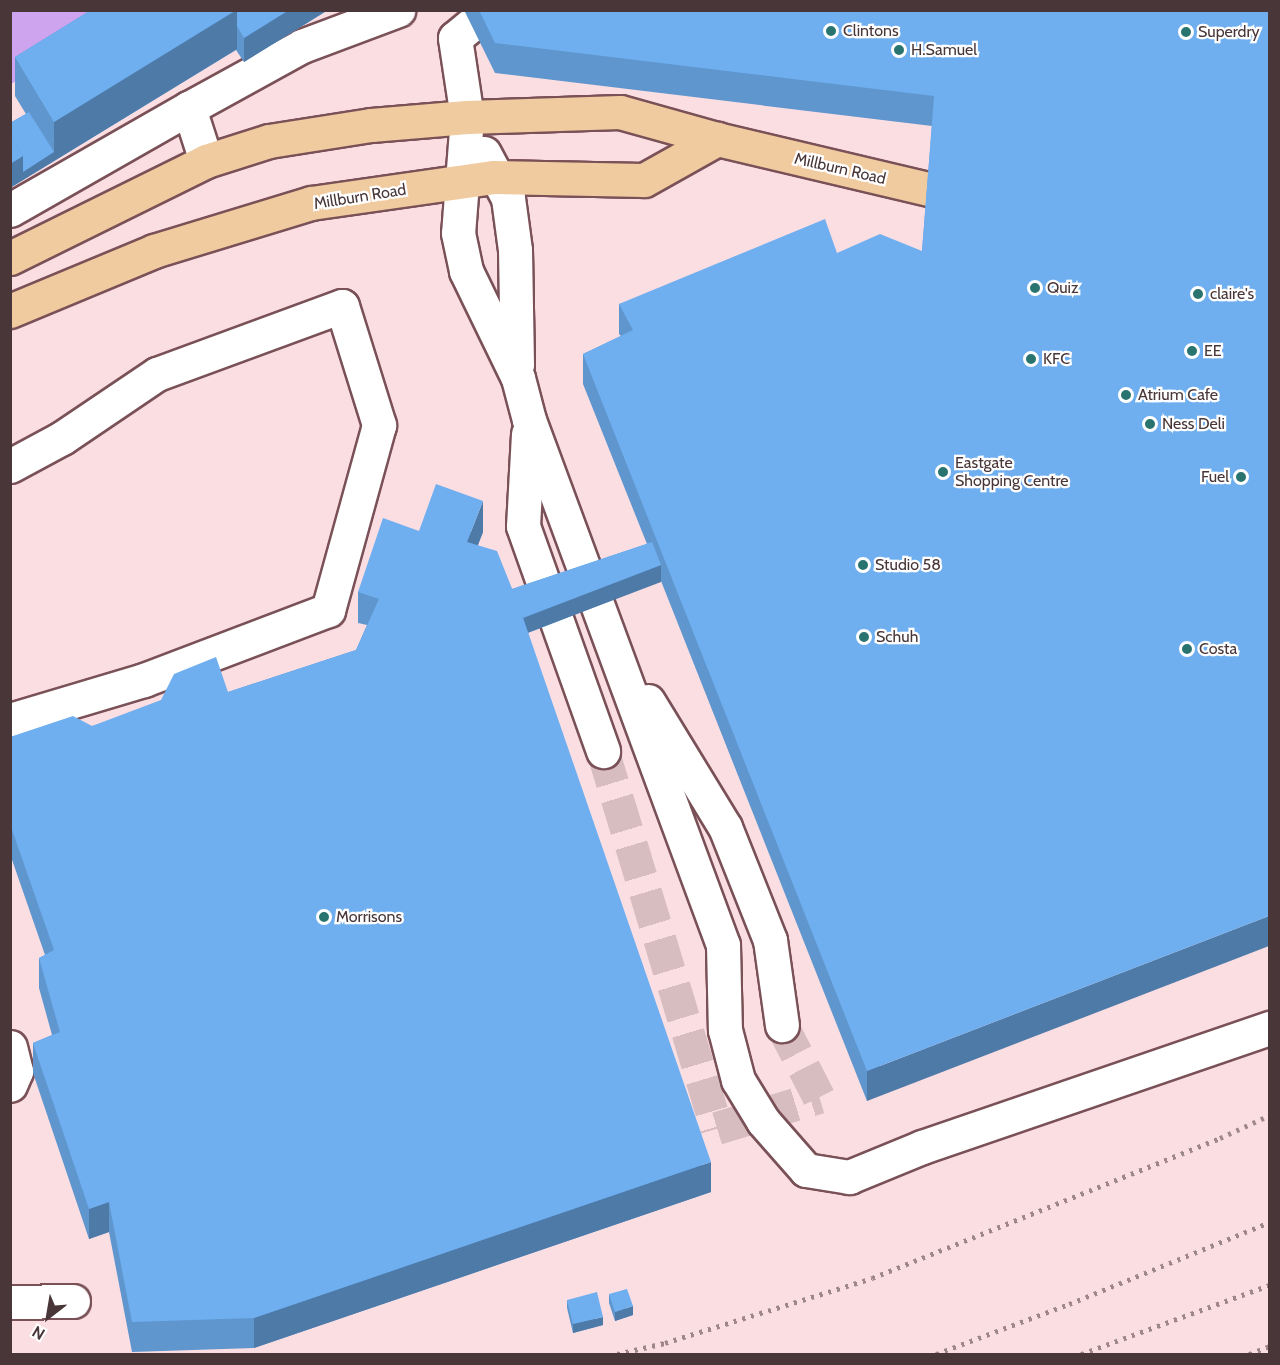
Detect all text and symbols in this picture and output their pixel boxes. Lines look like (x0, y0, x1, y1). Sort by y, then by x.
place label: Clintons (843, 21, 899, 41)
place label: Superdry (1198, 22, 1260, 42)
marker: Clintons (824, 24, 838, 38)
marker: Superdry (1179, 25, 1193, 39)
place label: H.Samuel (911, 40, 977, 60)
marker: H.Samuel (892, 43, 906, 57)
street label: Millburn Road (792, 149, 888, 189)
street label: Millburn Road (312, 180, 408, 214)
place label: Quiz (1047, 278, 1079, 298)
marker: Quiz (1028, 281, 1042, 295)
place label: claire's (1210, 284, 1254, 304)
marker: claire's (1191, 287, 1205, 301)
place label: EE (1204, 341, 1222, 361)
marker: EE (1185, 344, 1199, 358)
place label: KFC (1043, 349, 1070, 369)
marker: KFC (1024, 352, 1038, 366)
place label: Atrium Cafe (1138, 385, 1218, 405)
marker: Atrium Cafe (1119, 388, 1133, 402)
place label: Ness Deli (1162, 414, 1225, 434)
marker: Ness Deli (1143, 417, 1157, 431)
place label: Eastgate Shopping Centre (955, 453, 1069, 491)
marker: Eastgate Shopping Centre (936, 465, 950, 479)
place label: Fuel (1201, 467, 1229, 487)
marker: Fuel (1234, 470, 1248, 484)
place label: Studio 58 (875, 555, 941, 575)
marker: Studio 58 (856, 558, 870, 572)
place label: Schuh (876, 627, 918, 647)
marker: Schuh (857, 630, 871, 644)
place label: Costa (1199, 639, 1237, 659)
marker: Costa (1180, 642, 1194, 656)
place label: Morrisons (336, 907, 402, 927)
marker: Morrisons (317, 910, 331, 924)
north arrow (18, 1287, 78, 1347)
text: N (29, 1322, 48, 1344)

